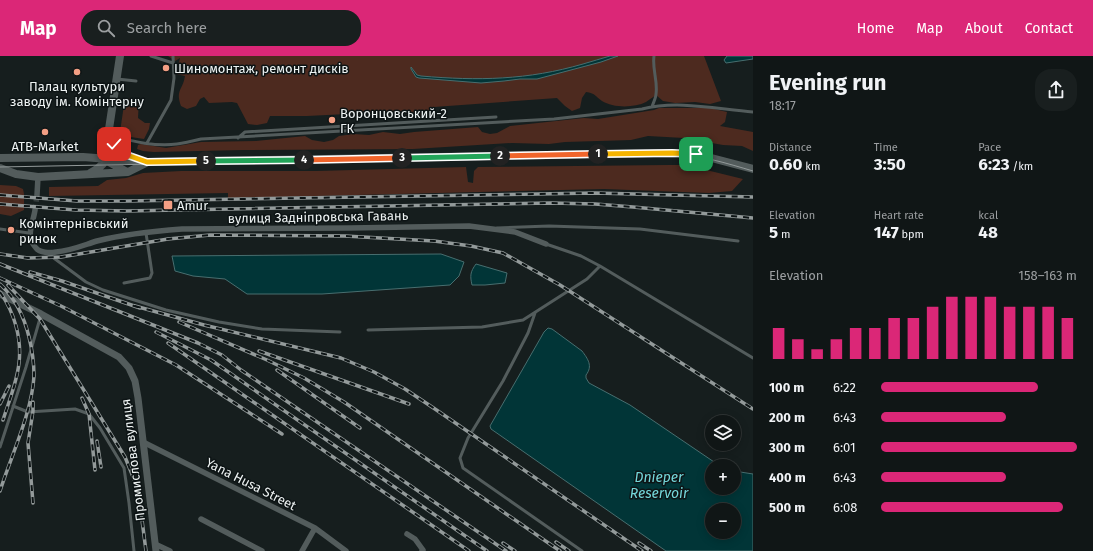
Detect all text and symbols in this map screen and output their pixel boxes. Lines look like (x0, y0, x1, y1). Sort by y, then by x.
search box (81, 10, 361, 46)
text: Map (20, 17, 57, 40)
icon: search (95, 17, 117, 39)
text: Search here (127, 19, 207, 37)
text: Home (857, 20, 894, 37)
text: Map (916, 20, 943, 37)
text: About (965, 20, 1003, 37)
text: Contact (1025, 20, 1073, 37)
place label: Шиномонтаж, ремонт дисків (174, 61, 349, 76)
marker: Шиномонтаж, ремонт дисків (161, 63, 171, 73)
marker: Палац культури заводу ім. Комінтерну (72, 67, 82, 77)
text: Evening run (769, 69, 886, 96)
button: share (1035, 69, 1077, 111)
place label: Палац культури заводу ім. Комінтерну (10, 79, 145, 109)
text: 18:17 (769, 98, 796, 113)
place label: Воронцовський-2 ГК (340, 106, 447, 136)
marker: Воронцовський-2 ГК (327, 115, 337, 125)
marker: ATB-Market (40, 127, 50, 137)
pin (97, 127, 131, 161)
icon: check (103, 133, 125, 155)
pin (679, 137, 713, 171)
place label: ATB-Market (11, 139, 79, 154)
text: Distance (769, 141, 812, 154)
text: Time (874, 141, 898, 154)
text: Pace (978, 141, 1001, 154)
icon: arrive (685, 143, 707, 165)
pin: 1 (588, 144, 608, 164)
pin: 2 (490, 146, 510, 166)
text: 1 (595, 147, 601, 160)
pin: 3 (392, 148, 412, 168)
text: 2 (497, 149, 503, 162)
pin: 4 (294, 150, 314, 170)
pin: 5 (196, 151, 216, 171)
text: 3 (399, 151, 405, 164)
text: 4 (301, 153, 307, 166)
text: 5 (203, 154, 209, 167)
text: 0.60 (769, 154, 802, 175)
text: 3:50 (874, 154, 906, 175)
text: 6:23 (978, 154, 1010, 175)
text: km (802, 160, 820, 173)
text: /km (1010, 160, 1033, 173)
place label: Amur (177, 198, 208, 213)
marker: Amur (162, 199, 174, 211)
street label: вулиця Задніпровська Гавань (228, 208, 409, 226)
text: Elevation (769, 209, 815, 222)
text: Heart rate (874, 209, 924, 222)
text: kcal (978, 209, 998, 222)
place label: Комінтернівський ринок (19, 216, 128, 246)
text: 5 (769, 222, 778, 243)
text: 147 (874, 222, 899, 243)
text: 48 (978, 222, 998, 243)
marker: Комінтернівський ринок (6, 225, 16, 235)
text: m (778, 228, 790, 241)
text: bpm (899, 228, 924, 241)
text: Elevation (769, 268, 823, 283)
text: 158–163 m (1018, 268, 1077, 283)
text: 100 m (769, 380, 804, 395)
text: 6:22 (833, 380, 856, 395)
street label: Промислова вулиця (118, 398, 148, 522)
text: 200 m (769, 410, 805, 425)
text: 6:43 (833, 410, 856, 425)
map controls (705, 415, 741, 539)
button: layers (705, 415, 741, 451)
text: 300 m (769, 440, 805, 455)
text: 6:01 (833, 440, 856, 455)
street label: Yana Husa Street (203, 455, 299, 513)
button: + (705, 459, 741, 495)
water label: Dnieper Reservoir (630, 469, 689, 502)
text: 400 m (769, 470, 806, 485)
text: 6:43 (833, 470, 856, 485)
text: 500 m (769, 500, 805, 515)
text: 6:08 (833, 500, 857, 515)
button: − (705, 503, 741, 539)

